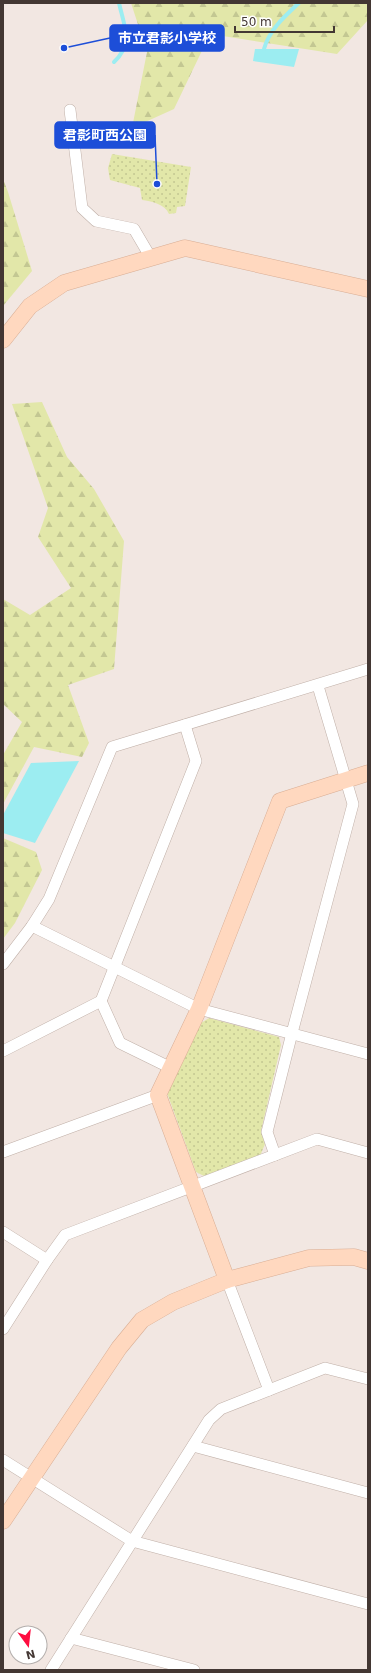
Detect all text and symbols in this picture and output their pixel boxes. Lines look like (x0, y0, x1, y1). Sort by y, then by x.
scale bar (235, 8, 334, 34)
text: 50 m (241, 15, 272, 29)
callout: 市立君影小学校 (110, 25, 224, 51)
text: 市立君影小学校 (118, 30, 216, 46)
callout: 君影町西公園 (55, 122, 155, 148)
text: 君影町西公園 (63, 127, 147, 143)
north arrow (8, 1625, 48, 1665)
text: N (24, 1647, 37, 1662)

